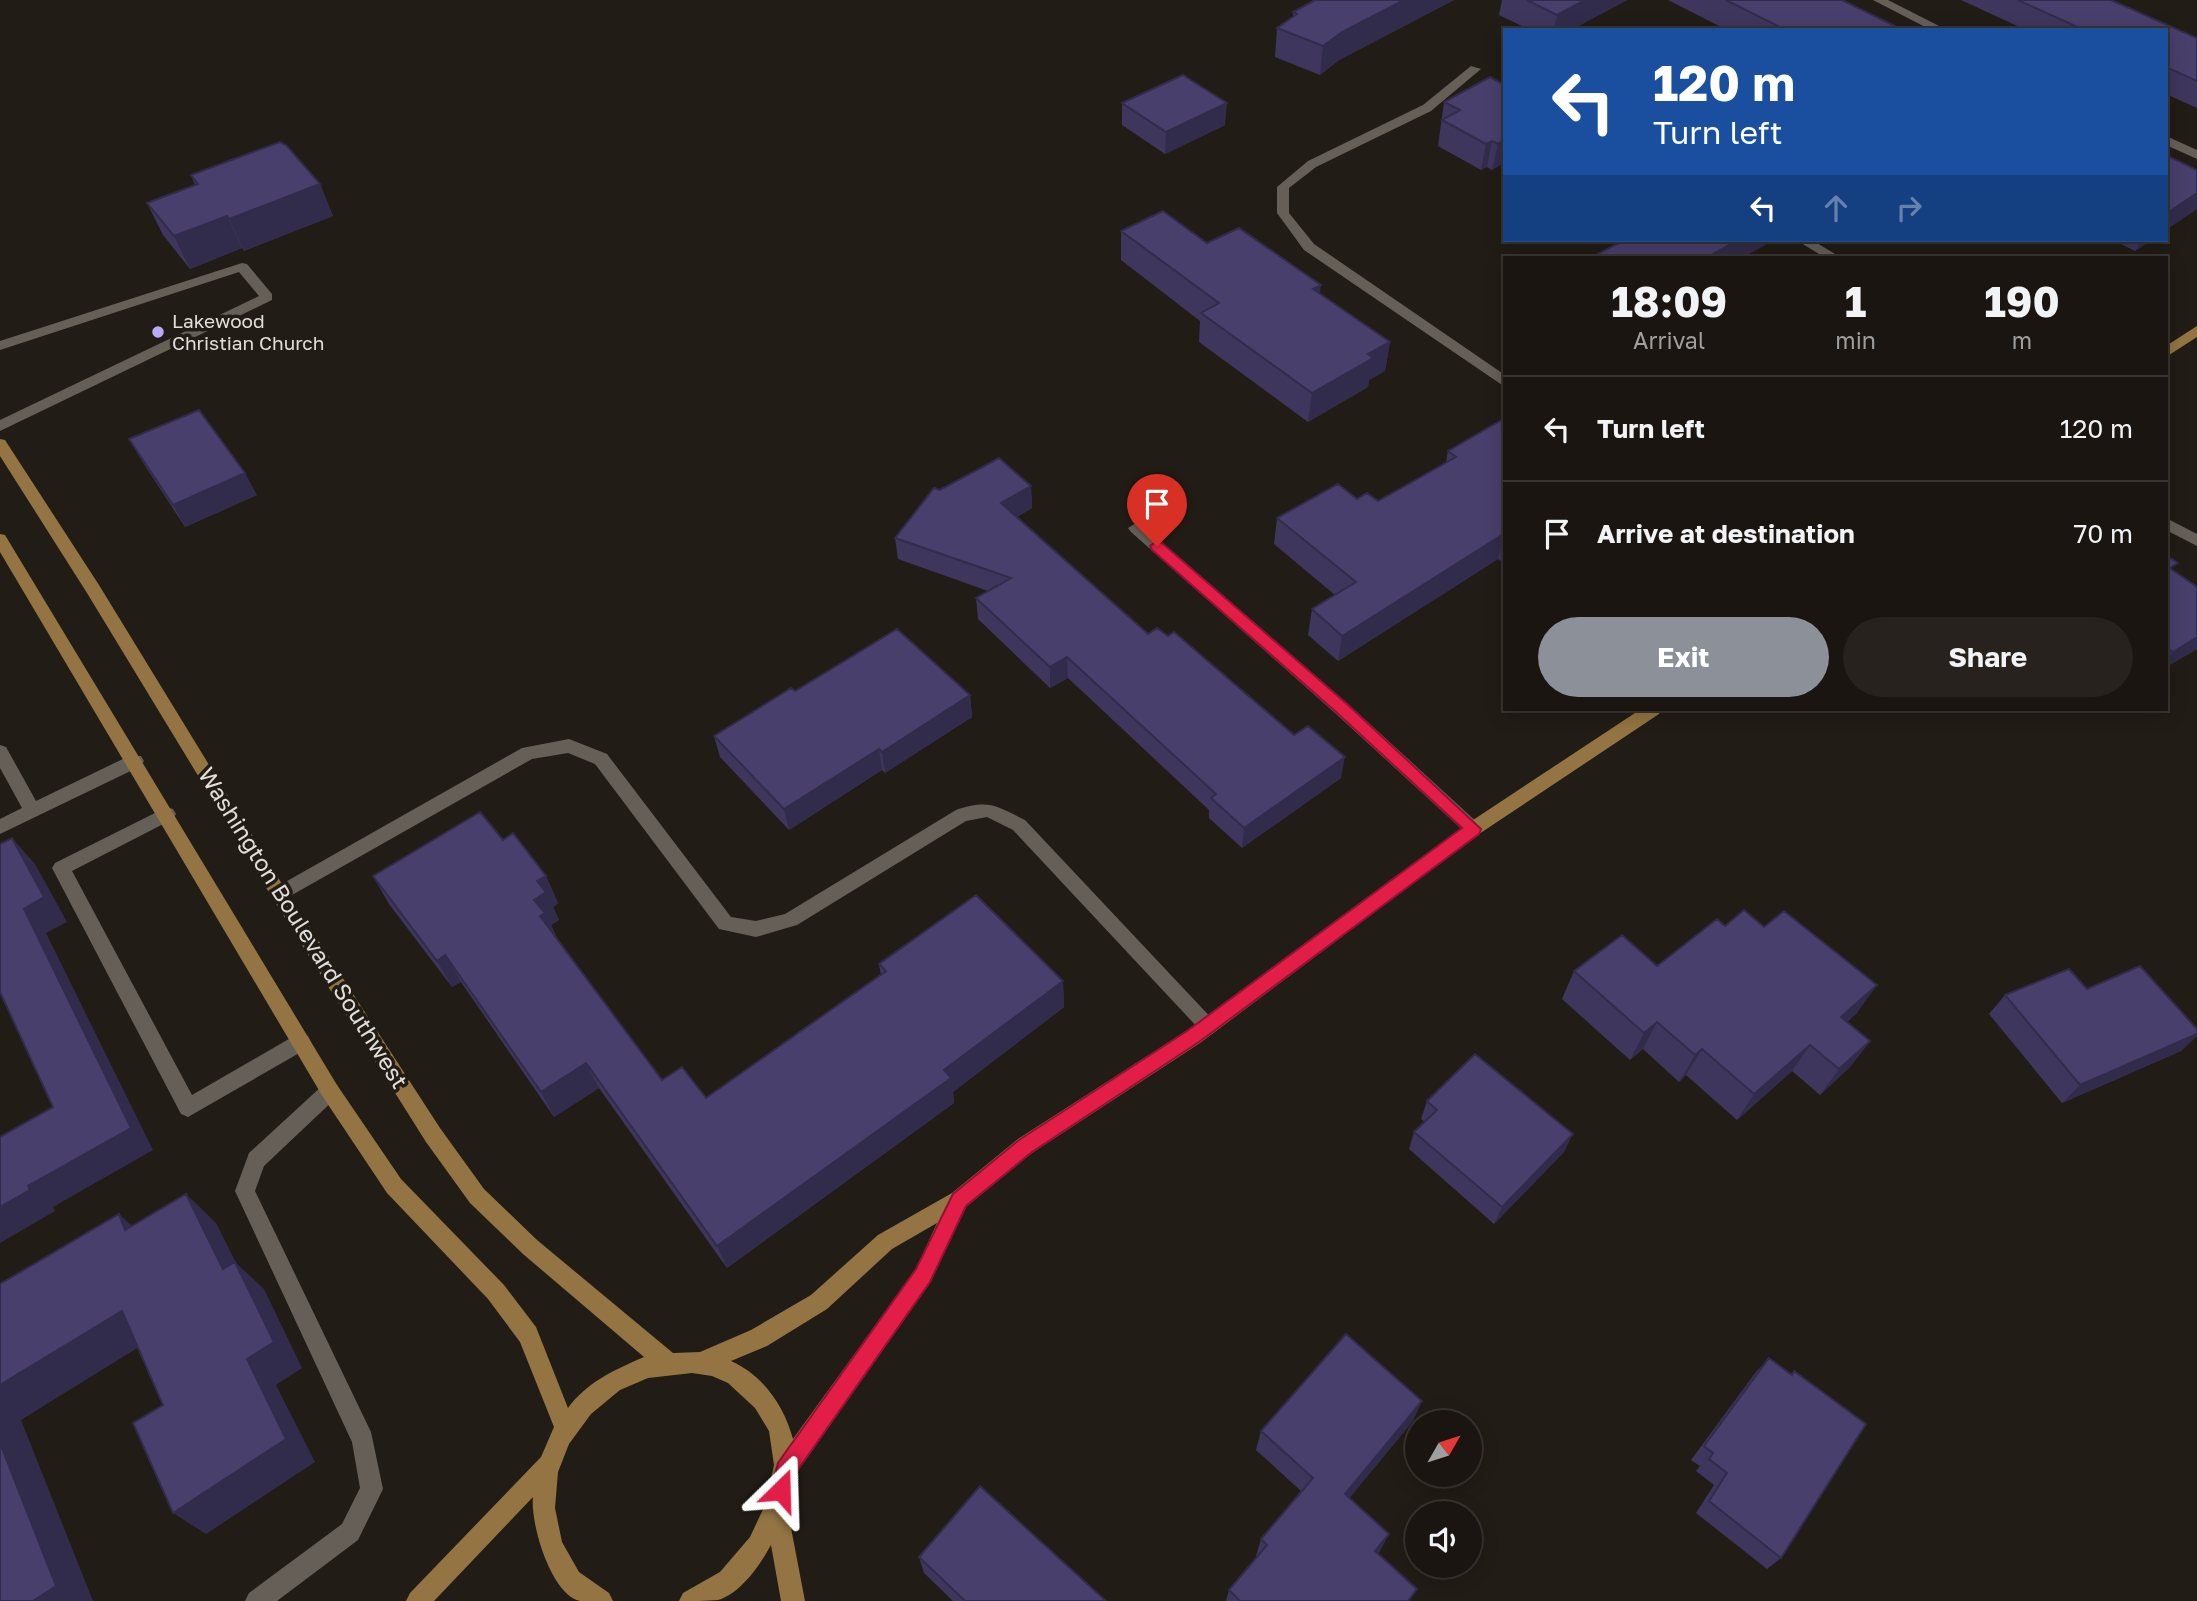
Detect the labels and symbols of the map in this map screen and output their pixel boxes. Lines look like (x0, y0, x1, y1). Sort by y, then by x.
place label: Lakewood Christian Church (172, 309, 324, 354)
marker: Lakewood Christian Church (150, 324, 166, 340)
pin (1127, 474, 1187, 546)
street label: Washington Boulevard Southwest (193, 762, 415, 1093)
north arrow (1405, 1410, 1482, 1488)
position arrow (744, 1453, 818, 1527)

